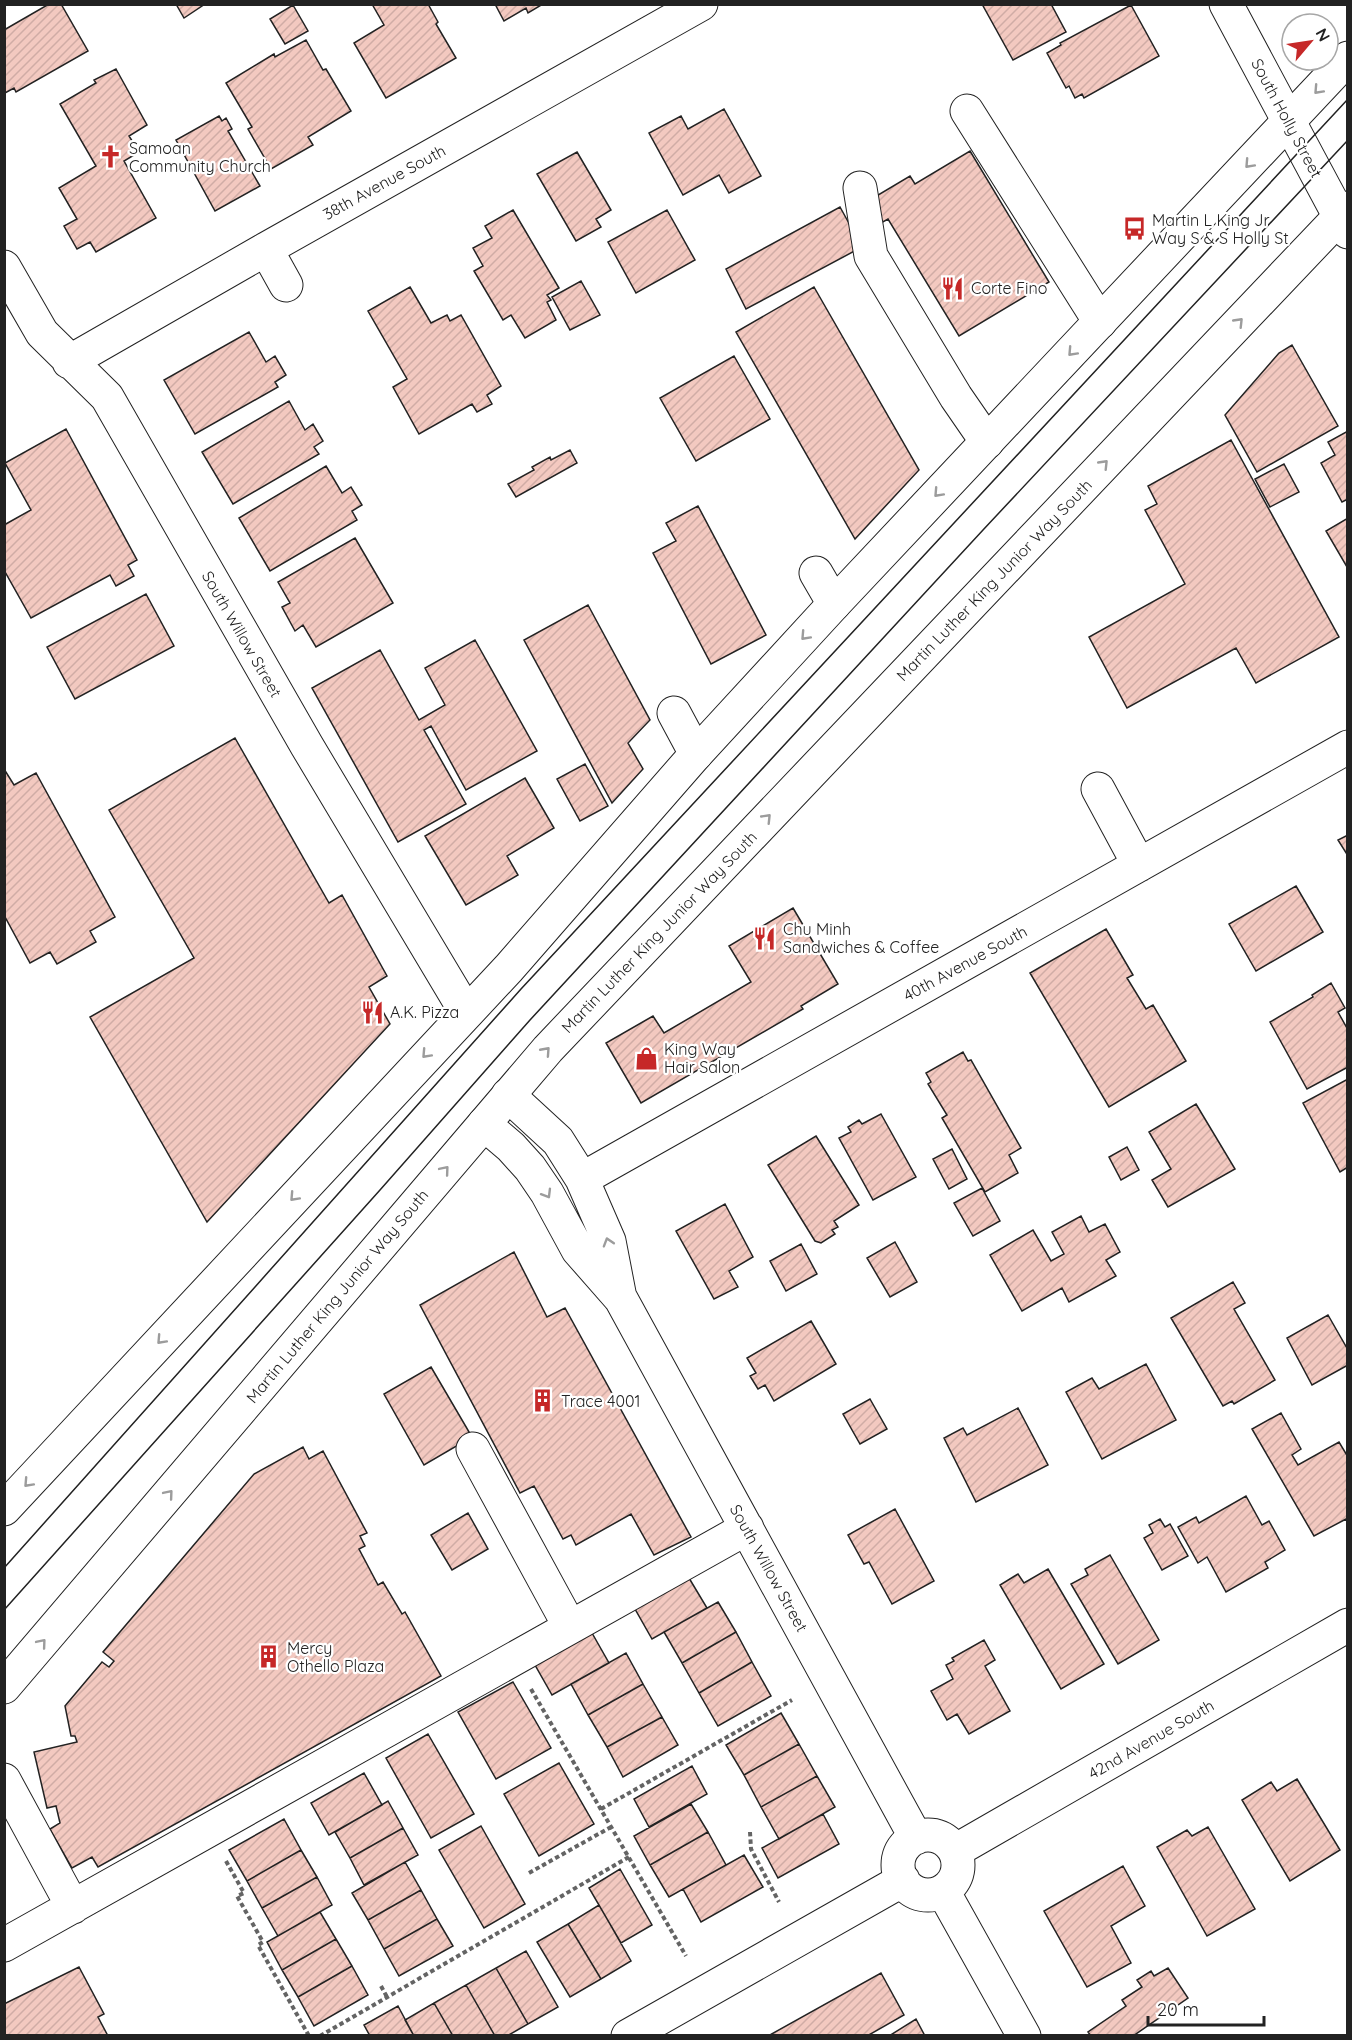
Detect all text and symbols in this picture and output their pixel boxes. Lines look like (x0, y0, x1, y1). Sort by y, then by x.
north arrow (1280, 12, 1340, 72)
text: N (1312, 25, 1335, 45)
street label: South Holly Street (1247, 55, 1327, 181)
one-way arrow (1314, 83, 1325, 93)
place label: Samoan Community Church (129, 138, 271, 176)
street label: 38th Avenue South (319, 140, 449, 224)
church icon: Samoan Community Church (98, 144, 124, 170)
one-way arrow (1245, 157, 1256, 168)
place label: Martin L King Jr Way S & S Holly St (1152, 210, 1289, 248)
bus stop icon: Martin L King Jr Way S & S Holly St (1121, 216, 1147, 242)
restaurant icon: Corte Fino (940, 275, 966, 301)
place label: Corte Fino (971, 278, 1047, 298)
one-way arrow (1232, 319, 1243, 329)
one-way arrow (1068, 345, 1079, 355)
one-way arrow (1097, 460, 1108, 471)
street label: Martin Luther King Junior Way South (892, 475, 1096, 685)
one-way arrow (934, 487, 945, 497)
street label: South Willow Street (198, 567, 286, 701)
one-way arrow (801, 629, 812, 639)
one-way arrow (760, 814, 771, 825)
street label: Martin Luther King Junior Way South (557, 827, 761, 1037)
place label: Chu Minh Sandwiches & Coffee (783, 919, 939, 957)
street label: 40th Avenue South (900, 921, 1030, 1005)
restaurant icon: Chu Minh Sandwiches & Coffee (752, 925, 778, 951)
restaurant icon: A.K. Pizza (359, 999, 385, 1025)
place label: A.K. Pizza (390, 1002, 459, 1022)
place label: King Way Hair Salon (664, 1039, 740, 1077)
shop icon: King Way Hair Salon (633, 1045, 659, 1071)
one-way arrow (539, 1047, 550, 1058)
one-way arrow (422, 1048, 433, 1058)
one-way arrow (438, 1166, 449, 1177)
street label: Martin Luther King Junior Way South (242, 1185, 432, 1407)
one-way arrow (539, 1188, 551, 1198)
one-way arrow (290, 1191, 301, 1201)
one-way arrow (603, 1237, 615, 1248)
one-way arrow (157, 1334, 168, 1344)
building icon: Trace 4001 (530, 1388, 556, 1414)
place label: Trace 4001 (561, 1391, 640, 1411)
one-way arrow (24, 1476, 35, 1487)
one-way arrow (162, 1490, 173, 1501)
street label: South Willow Street (726, 1501, 812, 1635)
place label: Mercy Othello Plaza (287, 1638, 384, 1676)
one-way arrow (35, 1639, 46, 1650)
building icon: Mercy Othello Plaza (256, 1644, 282, 1670)
street label: 42nd Avenue South (1085, 1695, 1217, 1783)
scale bar (1148, 1989, 1264, 2027)
text: 20 m (1157, 1998, 1199, 2021)

